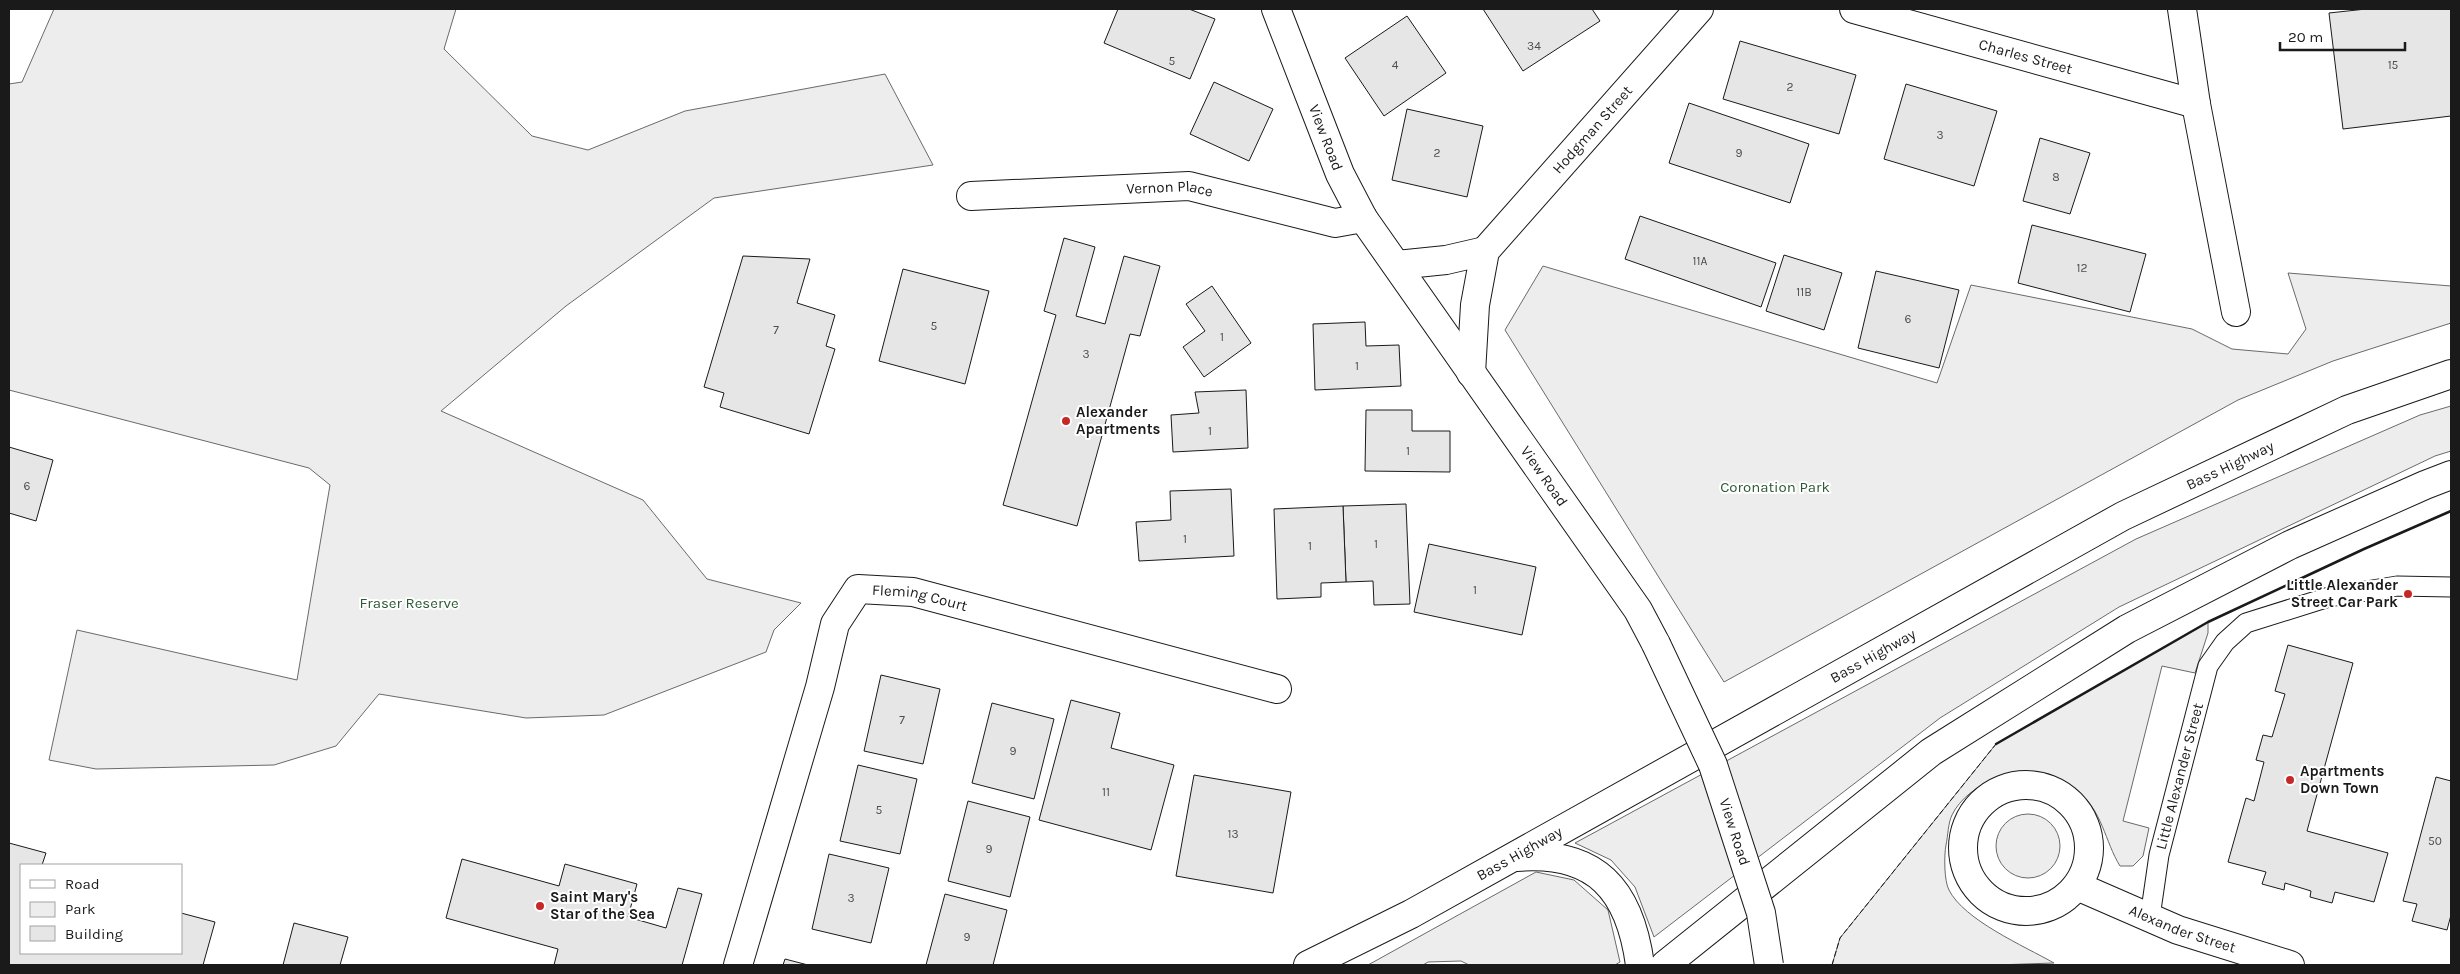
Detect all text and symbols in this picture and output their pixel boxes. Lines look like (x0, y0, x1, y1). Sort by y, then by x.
scale bar (2280, 20, 2405, 52)
text: 20 m (2288, 28, 2323, 46)
street label: Charles Street (1977, 35, 2075, 78)
house number: 34 (1527, 39, 1541, 53)
house number: 5 (1169, 54, 1176, 68)
house number: 4 (1392, 58, 1399, 72)
house number: 15 (2388, 58, 2399, 72)
house number: 2 (1787, 80, 1794, 94)
street label: Hodgman Street (1549, 82, 1636, 177)
street label: View Road (1305, 102, 1347, 173)
house number: 3 (1936, 128, 1944, 142)
house number: 2 (1434, 146, 1441, 160)
house number: 9 (1736, 146, 1743, 160)
house number: 8 (2052, 170, 2060, 184)
street label: Vernon Place (1126, 177, 1215, 201)
house number: 11A (1693, 254, 1708, 268)
house number: 12 (2077, 261, 2088, 275)
house number: 11B (1796, 285, 1812, 299)
house number: 6 (1905, 312, 1912, 326)
house number: 5 (931, 319, 938, 333)
house number: 7 (773, 323, 779, 337)
house number: 1 (1220, 330, 1224, 344)
house number: 3 (1082, 347, 1090, 361)
house number: 1 (1355, 359, 1359, 373)
place label: Alexander Apartments (1076, 403, 1161, 438)
marker: Alexander Apartments (1060, 415, 1072, 427)
house number: 1 (1208, 424, 1212, 438)
street label: Bass Highway (2183, 437, 2277, 494)
street label: View Road (1517, 443, 1571, 510)
house number: 1 (1406, 444, 1410, 458)
park label: Coronation Park (1720, 478, 1830, 496)
house number: 6 (24, 479, 31, 493)
house number: 1 (1183, 532, 1187, 546)
house number: 1 (1374, 537, 1378, 551)
house number: 1 (1308, 539, 1312, 553)
place label: Little Alexander Street Car Park (2286, 576, 2398, 611)
street label: Fleming Court (872, 581, 970, 615)
house number: 1 (1473, 583, 1477, 597)
marker: Little Alexander Street Car Park (2402, 588, 2414, 600)
park label: Fraser Reserve (359, 594, 459, 612)
street label: Bass Highway (1827, 625, 1919, 687)
street label: Little Alexander Street (2152, 701, 2207, 851)
house number: 7 (899, 713, 905, 727)
house number: 9 (1010, 744, 1017, 758)
place label: Apartments Down Town (2300, 762, 2385, 797)
marker: Apartments Down Town (2284, 774, 2296, 786)
house number: 11 (1102, 785, 1110, 799)
street label: View Road (1715, 796, 1754, 868)
house number: 5 (876, 803, 883, 817)
street label: Bass Highway (1473, 822, 1565, 885)
house number: 13 (1227, 827, 1239, 841)
house number: 50 (2428, 834, 2442, 848)
house number: 9 (986, 842, 993, 856)
legend (20, 864, 182, 954)
text: Road (65, 875, 100, 893)
place label: Saint Mary's Star of the Sea (550, 888, 655, 923)
house number: 3 (847, 891, 855, 905)
text: Park (65, 900, 95, 918)
marker: Saint Mary's Star of the Sea (534, 900, 546, 912)
street label: Alexander Street (2126, 901, 2238, 957)
text: Building (65, 925, 123, 943)
house number: 9 (964, 930, 971, 944)

